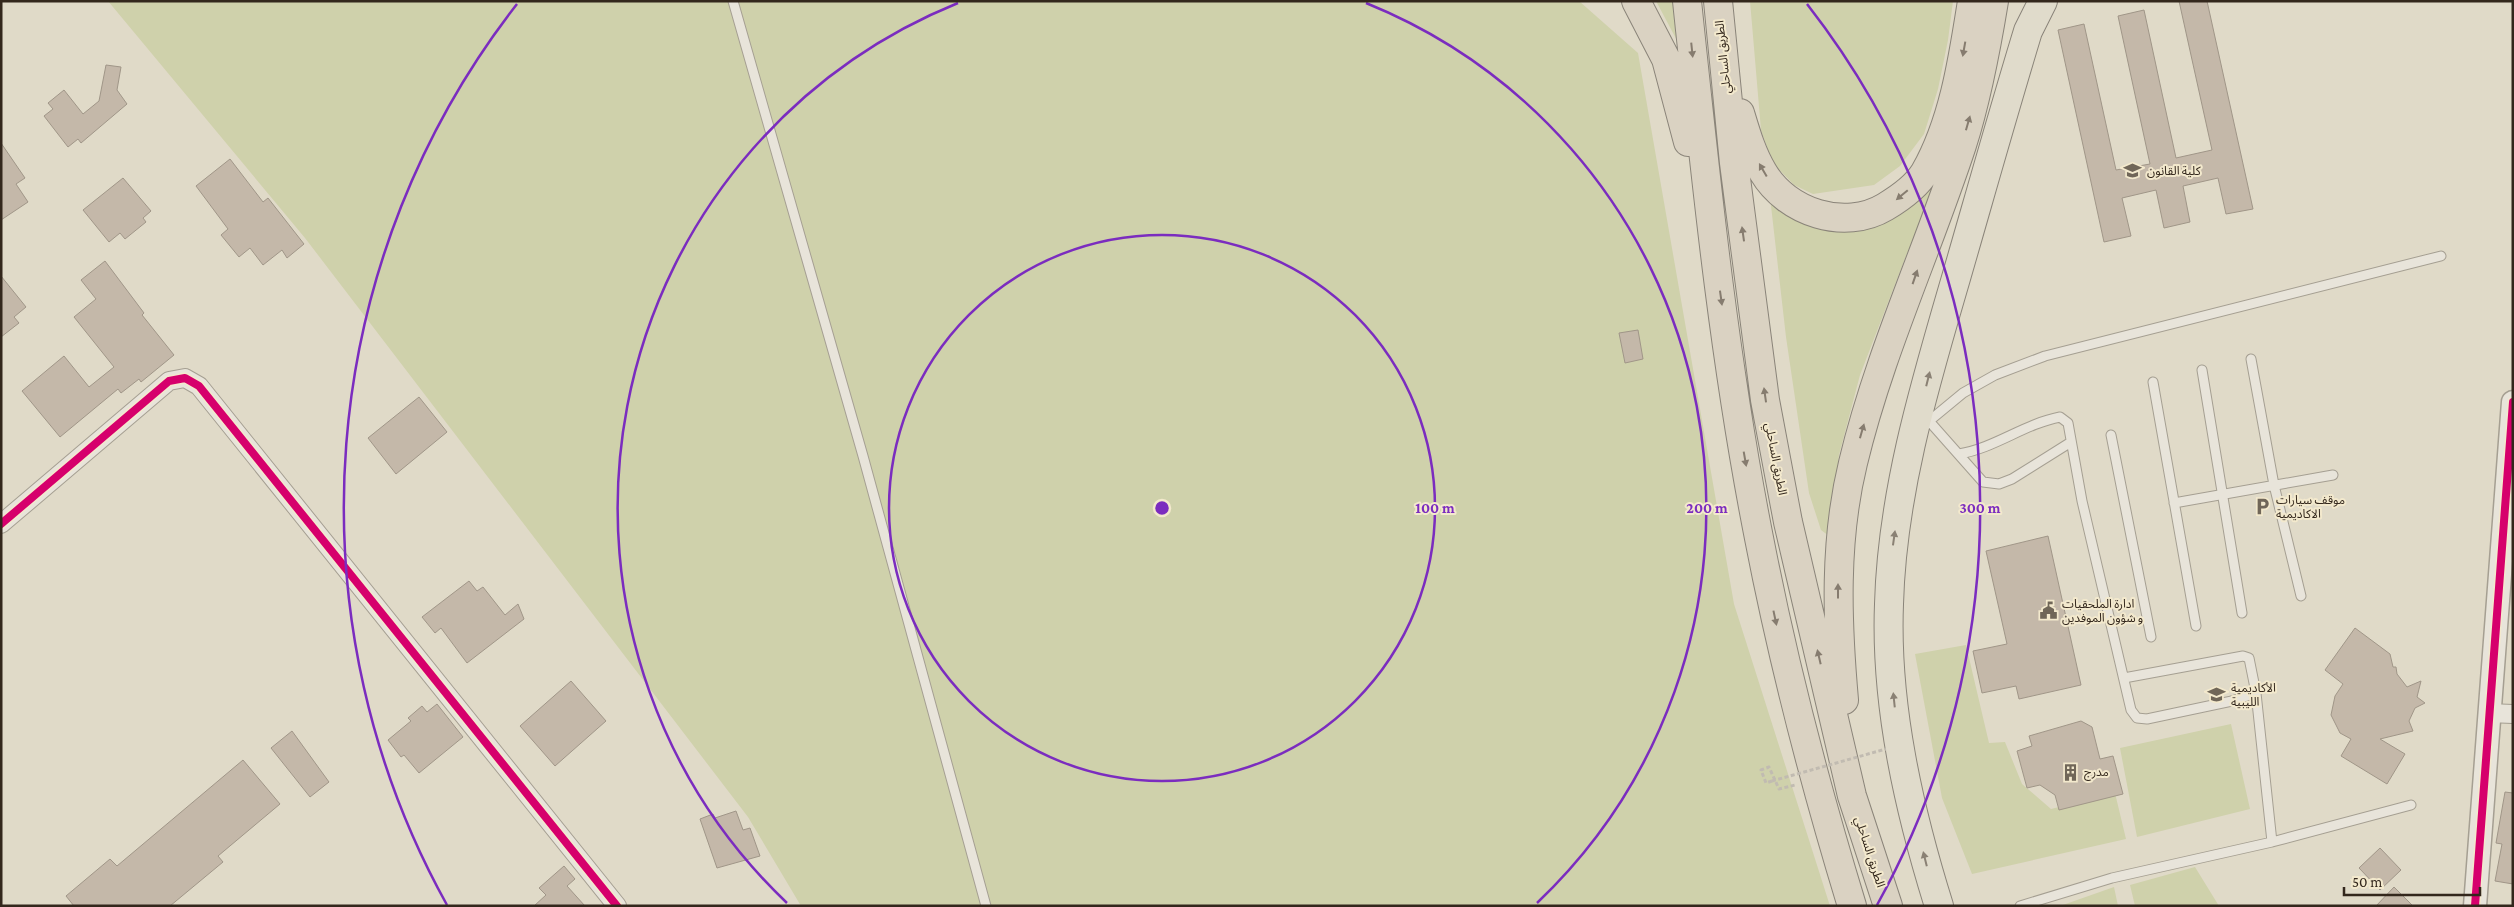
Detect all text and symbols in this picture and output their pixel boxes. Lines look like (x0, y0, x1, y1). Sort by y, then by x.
street label: الطريق الساحلي (1712, 19, 1737, 94)
one-way arrow (1688, 42, 1696, 58)
one-way arrow (1960, 42, 1968, 58)
one-way arrow (1964, 116, 1972, 131)
school or university icon: كلية القانون (2123, 161, 2143, 181)
one-way arrow (1759, 162, 1767, 177)
place label: كلية القانون (2147, 164, 2202, 178)
one-way arrow (1895, 190, 1908, 201)
one-way arrow (1739, 225, 1747, 241)
one-way arrow (1911, 269, 1919, 284)
one-way arrow (1717, 290, 1725, 306)
one-way arrow (1924, 371, 1932, 386)
one-way arrow (1760, 386, 1768, 402)
street label: الطريق الساحلي (1759, 422, 1790, 497)
one-way arrow (1858, 423, 1866, 438)
one-way arrow (1742, 451, 1750, 467)
place label: موقف سيارات الاكاديمية (2276, 493, 2345, 521)
parking icon: موقف سيارات الاكاديمية (2252, 497, 2272, 517)
centre of rings (1153, 499, 1171, 517)
text: 100 m (1415, 500, 1455, 516)
text: 200 m (1686, 500, 1728, 516)
text: 300 m (1959, 500, 2001, 516)
one-way arrow (1890, 529, 1898, 545)
one-way arrow (1834, 582, 1842, 598)
place label: ادارة الملحقيات و شؤون الموفدين (2062, 597, 2143, 625)
public building icon: ادارة الملحقيات و شؤون الموفدين (2038, 601, 2058, 621)
one-way arrow (1771, 611, 1779, 626)
one-way arrow (1815, 649, 1823, 664)
place label: الأكاديمية الليبية (2231, 681, 2276, 709)
school or university icon: الأكاديمية الليبية (2207, 685, 2227, 705)
one-way arrow (1890, 691, 1898, 707)
building icon: مدرج (2060, 762, 2080, 782)
place label: مدرج (2084, 765, 2109, 781)
street label: الطريق الساحلي (1849, 815, 1888, 890)
one-way arrow (1921, 852, 1929, 867)
scale bar (2344, 864, 2480, 896)
text: 50 m (2352, 874, 2382, 890)

